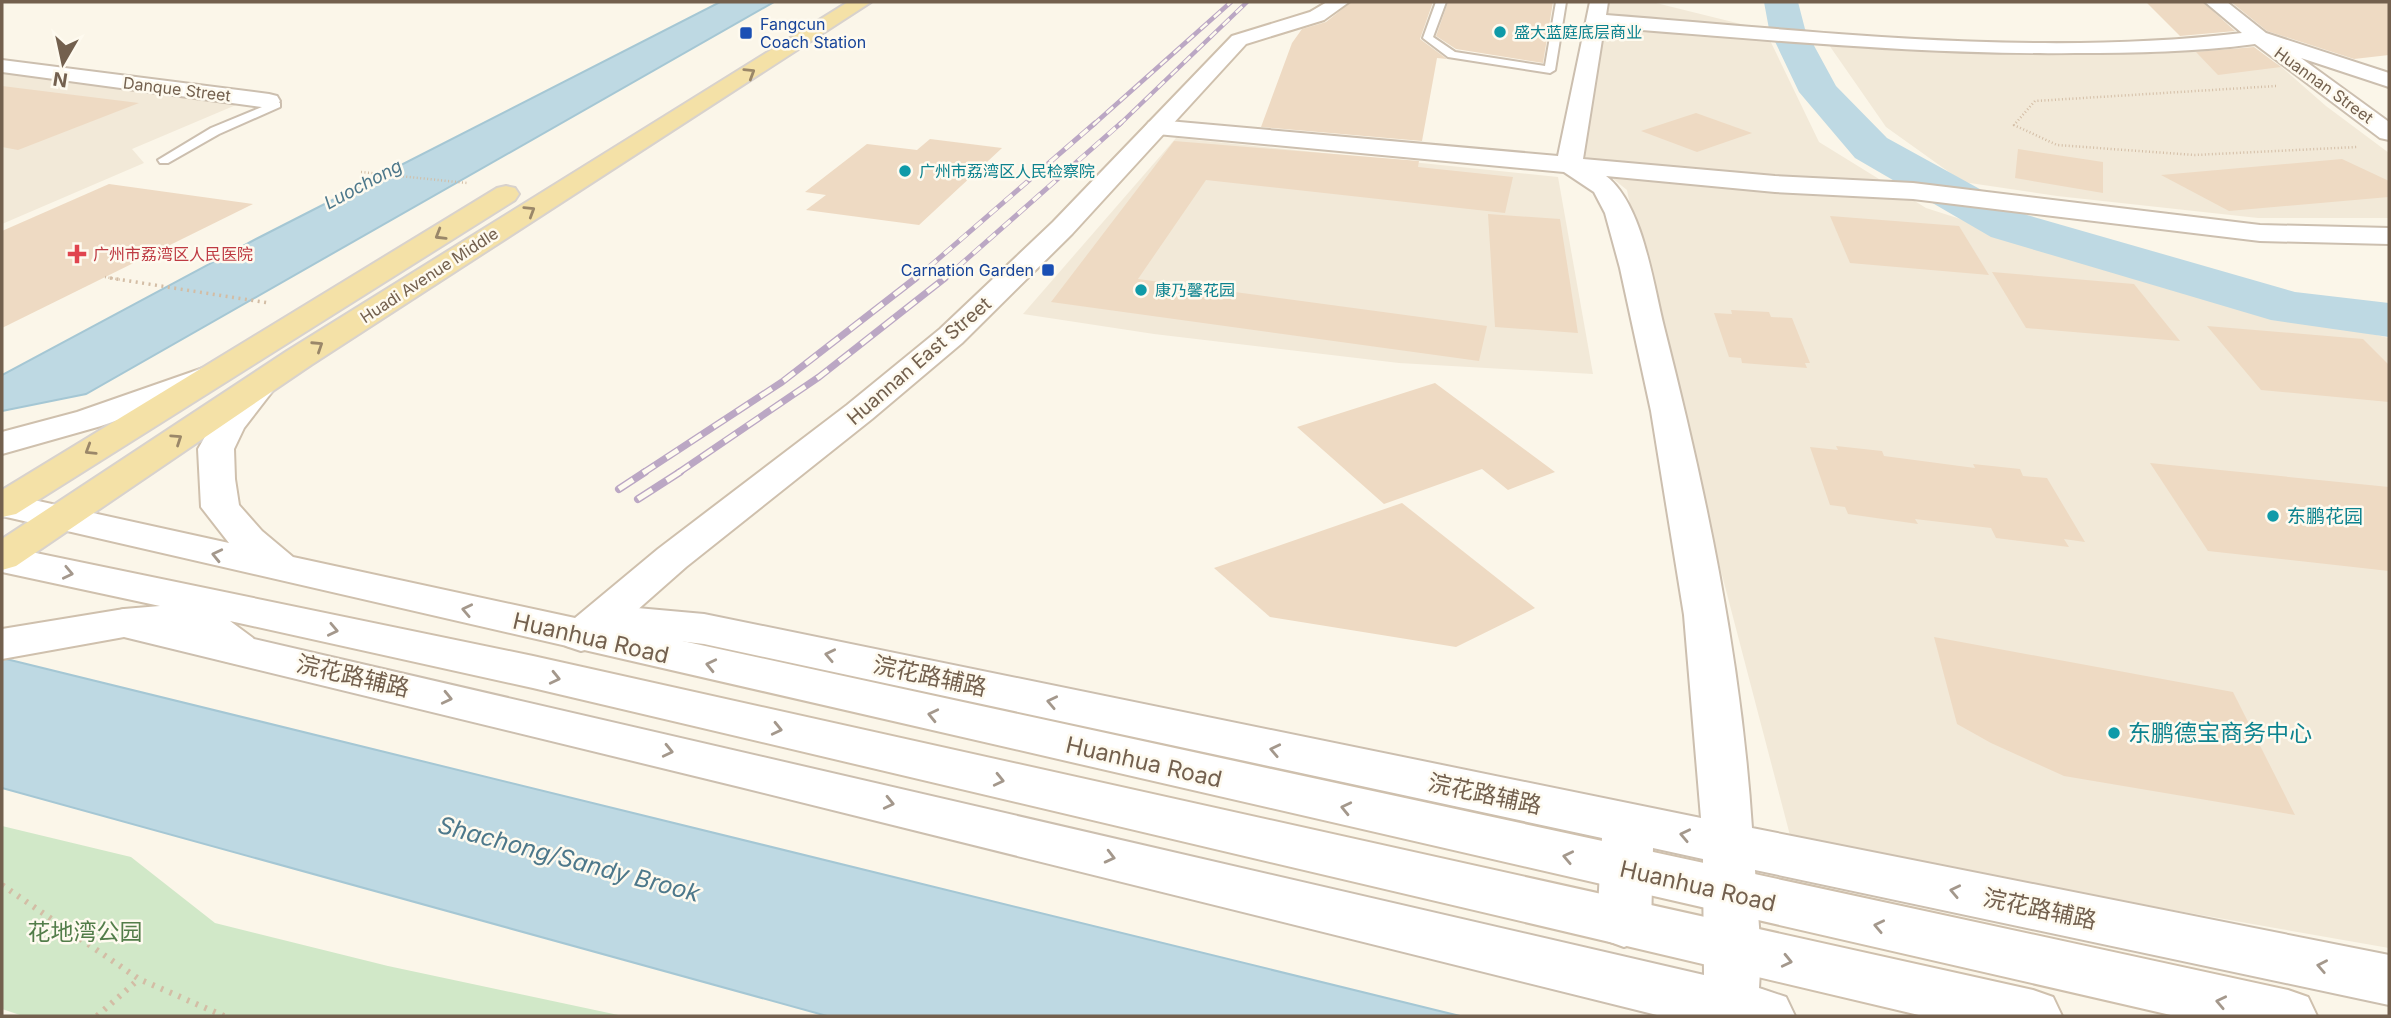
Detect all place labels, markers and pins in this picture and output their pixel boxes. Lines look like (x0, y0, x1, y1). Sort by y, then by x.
place label: Fangcun Coach Station (760, 14, 866, 52)
place label: 盛大蓝庭底层商业 (1514, 22, 1642, 42)
marker: 盛大蓝庭底层商业 (1492, 24, 1508, 40)
marker: Fangcun Coach Station (738, 25, 754, 41)
place label: 广州市荔湾区人民检察院 (919, 161, 1095, 181)
marker: 广州市荔湾区人民检察院 (897, 163, 913, 179)
marker: 广州市荔湾区人民医院 (67, 244, 87, 264)
place label: 广州市荔湾区人民医院 (93, 244, 253, 264)
place label: Carnation Garden (901, 260, 1034, 280)
marker: Carnation Garden (1040, 262, 1056, 278)
place label: 康乃馨花园 (1155, 280, 1235, 300)
marker: 康乃馨花园 (1133, 282, 1149, 298)
place label: 东鹏花园 (2287, 505, 2363, 528)
marker: 东鹏花园 (2265, 508, 2281, 524)
place label: 东鹏德宝商务中心 (2128, 719, 2312, 747)
marker: 东鹏德宝商务中心 (2106, 725, 2122, 741)

